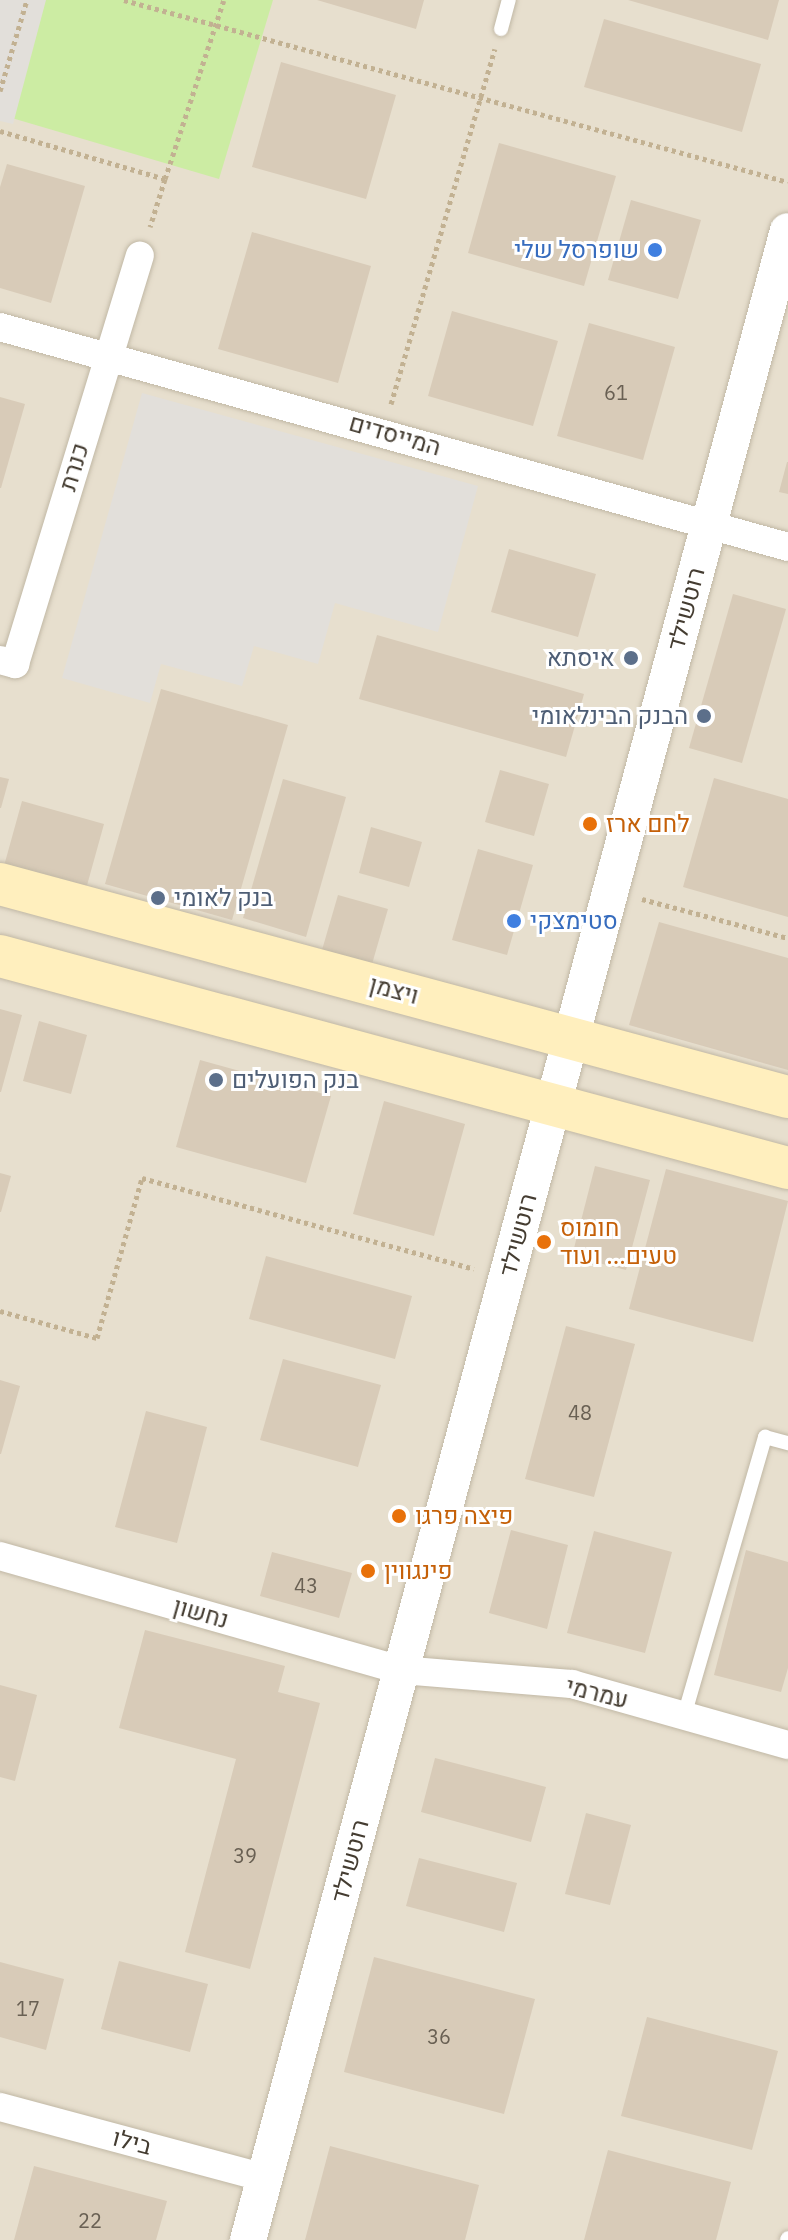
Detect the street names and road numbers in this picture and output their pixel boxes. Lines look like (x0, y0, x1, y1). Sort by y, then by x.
street label: המייסדים (346, 408, 444, 462)
street label: כנרת (53, 440, 95, 494)
street label: רוטשילד (661, 564, 711, 654)
street label: ויצמן (366, 970, 422, 1010)
street label: רוטשילד (493, 1190, 543, 1280)
street label: נחשון (170, 1591, 232, 1635)
street label: עמרמי (563, 1671, 631, 1715)
street label: רוטשילד (325, 1816, 375, 1906)
street label: בילו (109, 2123, 155, 2161)

